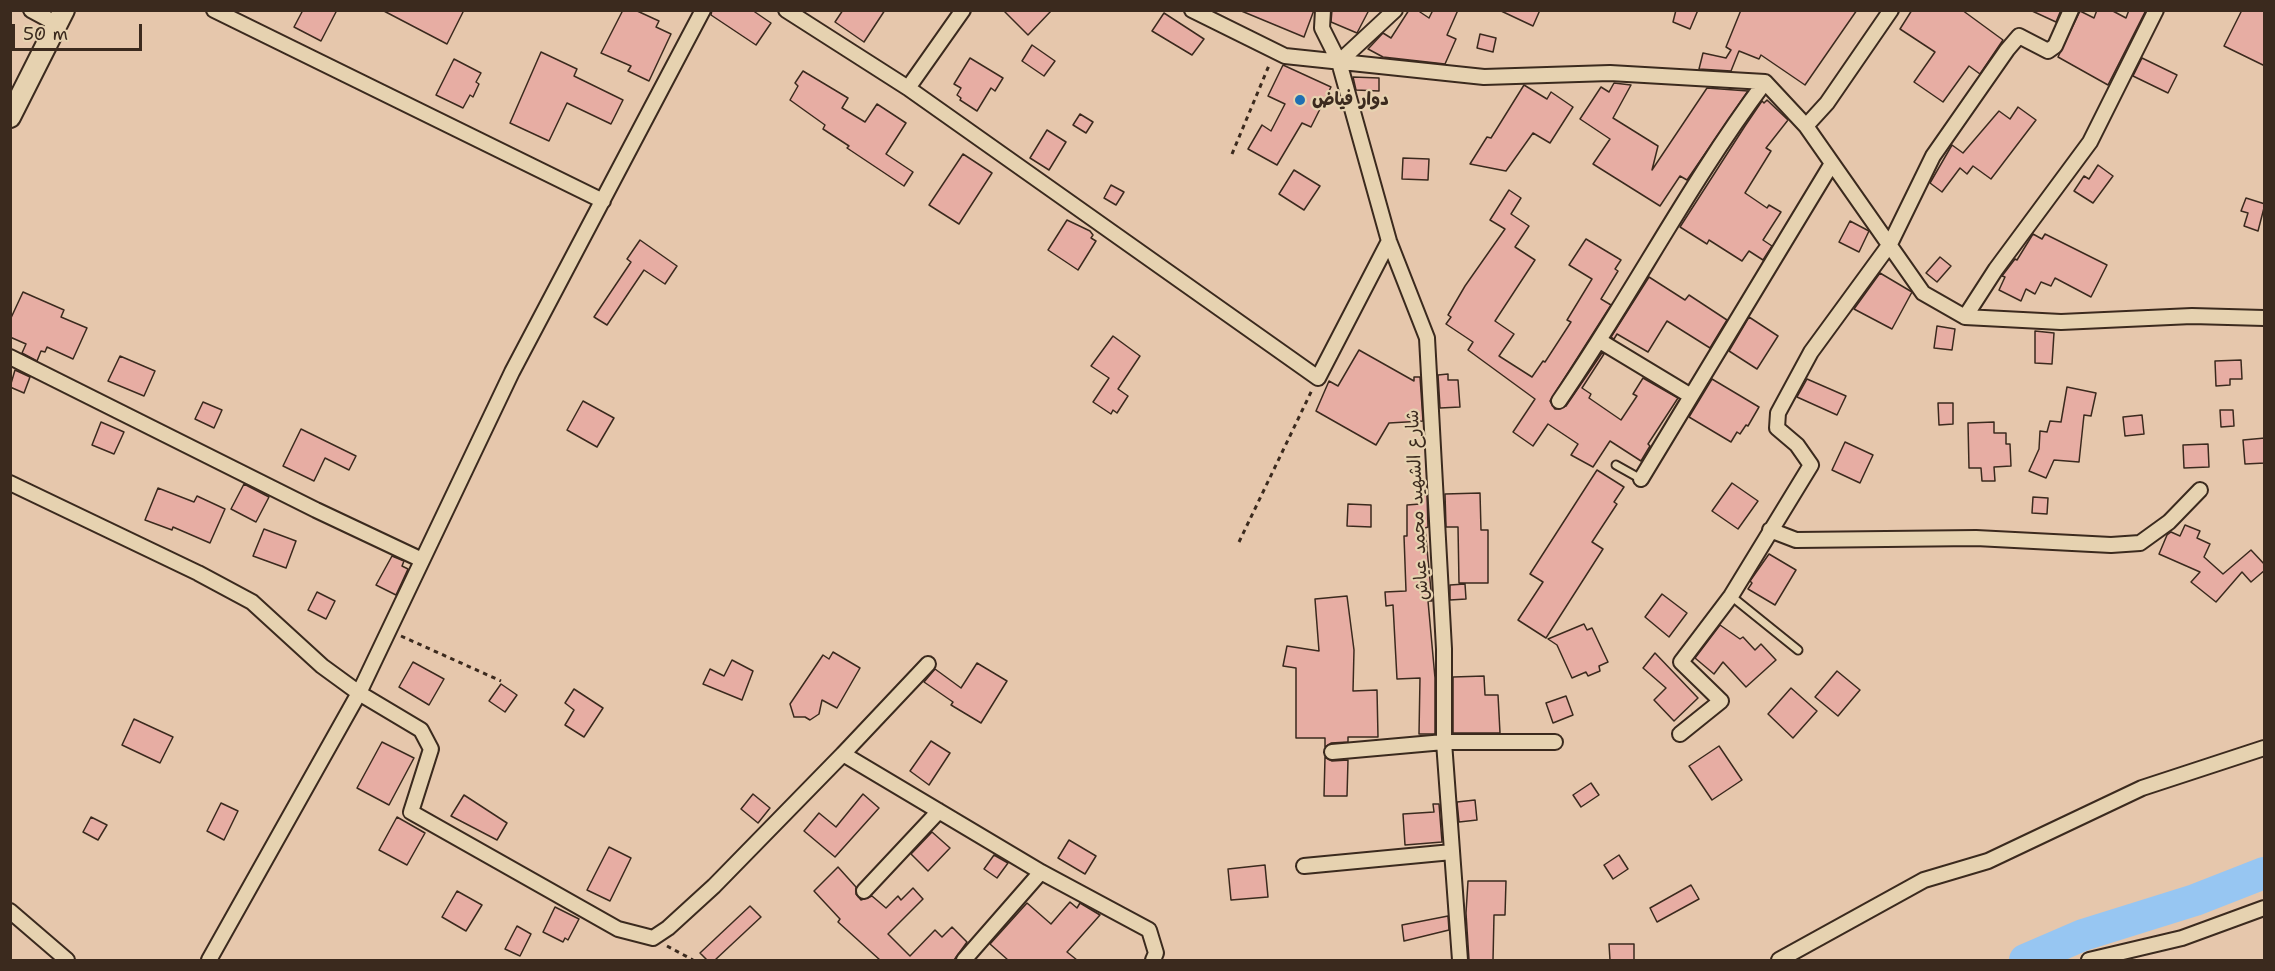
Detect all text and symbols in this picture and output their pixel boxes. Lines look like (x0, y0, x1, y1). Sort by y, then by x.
scale bar (15, 12, 146, 50)
text: 50 m (23, 22, 68, 46)
place label: دوار فياض (1312, 89, 1389, 111)
marker: دوار فياض (1293, 93, 1307, 107)
street label: شارع الشهيد محمد عياش (1402, 409, 1434, 601)

